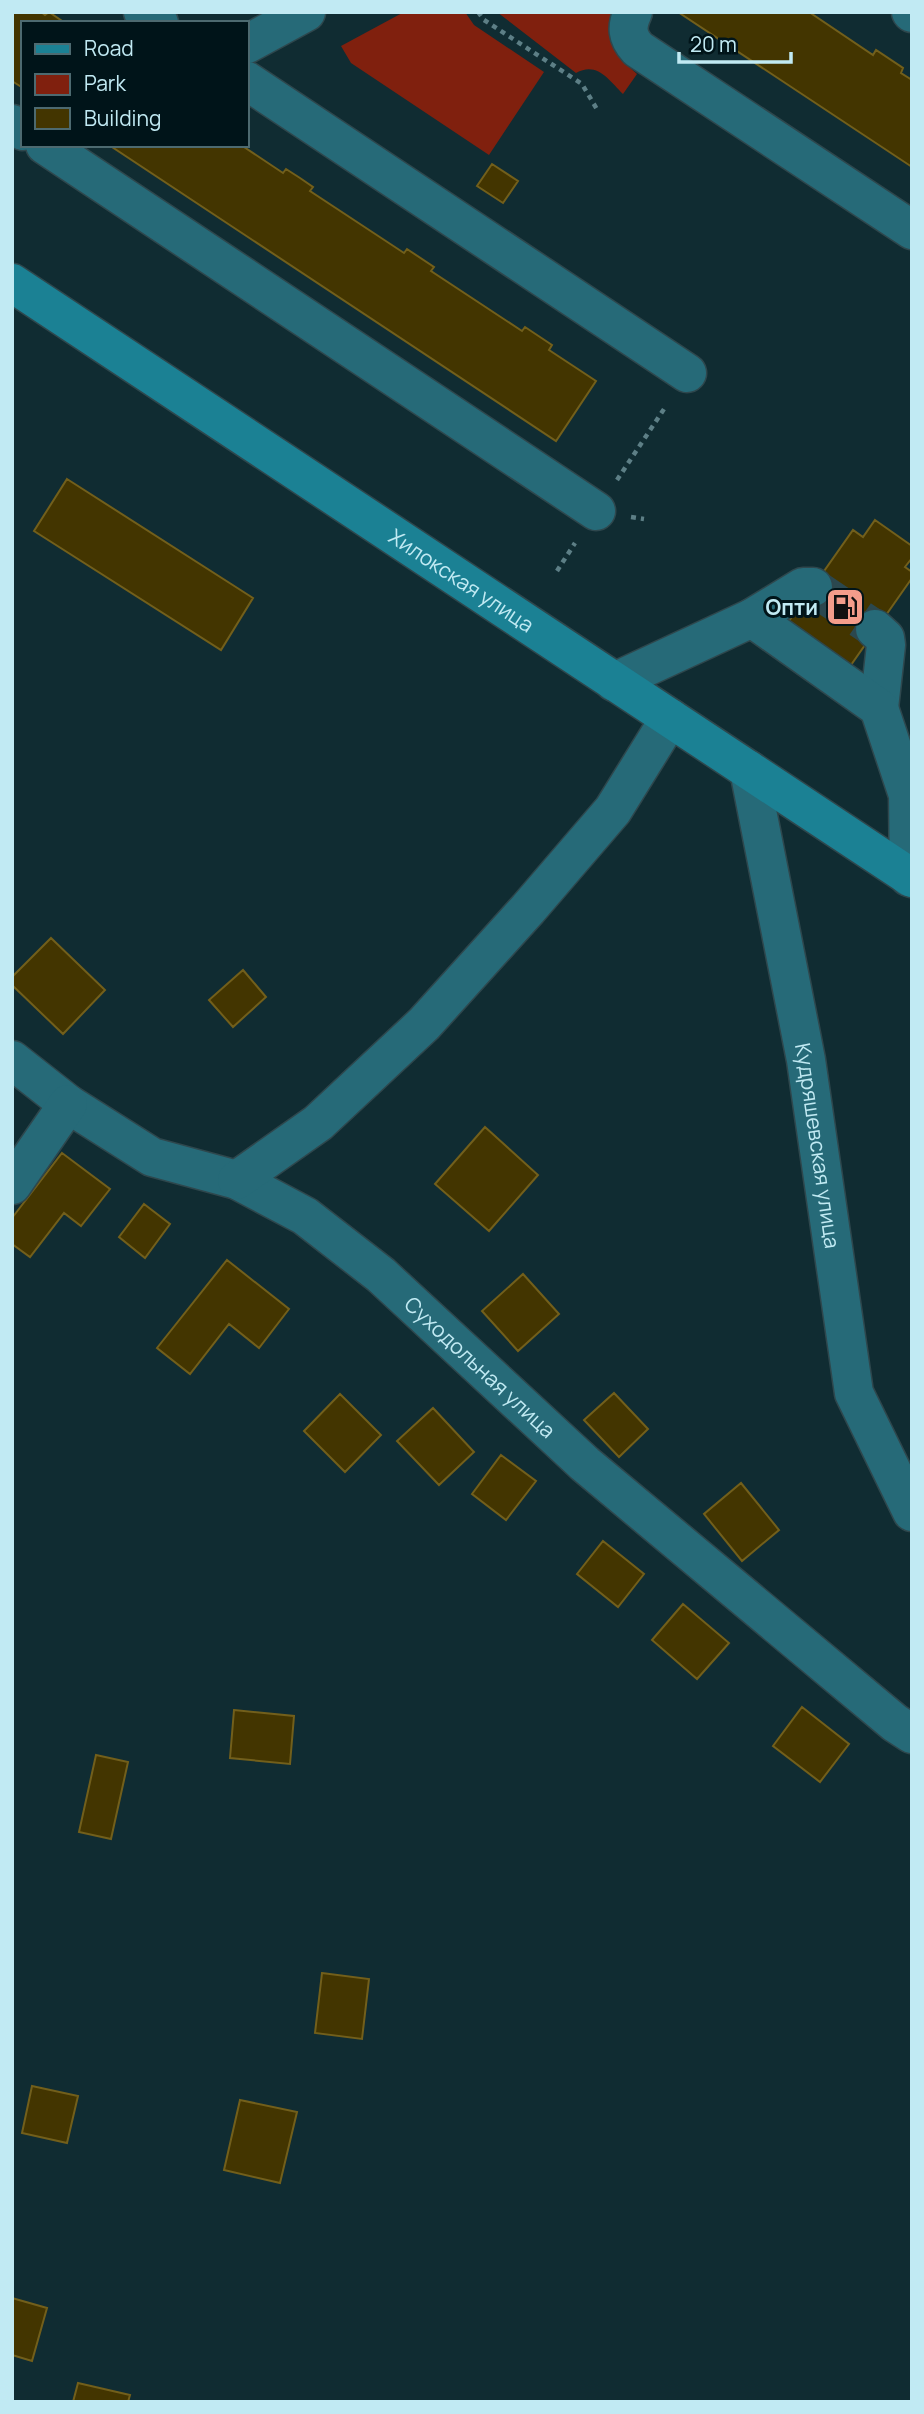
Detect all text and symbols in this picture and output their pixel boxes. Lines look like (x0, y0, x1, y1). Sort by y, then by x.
legend (21, 21, 248, 147)
scale bar (679, 21, 791, 65)
text: 20 m (690, 30, 737, 58)
text: Road (84, 34, 134, 62)
text: Park (84, 69, 126, 97)
text: Building (84, 104, 161, 132)
street label: Хилокская улица (384, 522, 540, 638)
fuel station icon: Опти (824, 586, 866, 628)
place label: Опти (766, 593, 818, 621)
street label: Кудряшевская улица (789, 1040, 847, 1250)
street label: Суходольная улица (399, 1290, 562, 1444)

